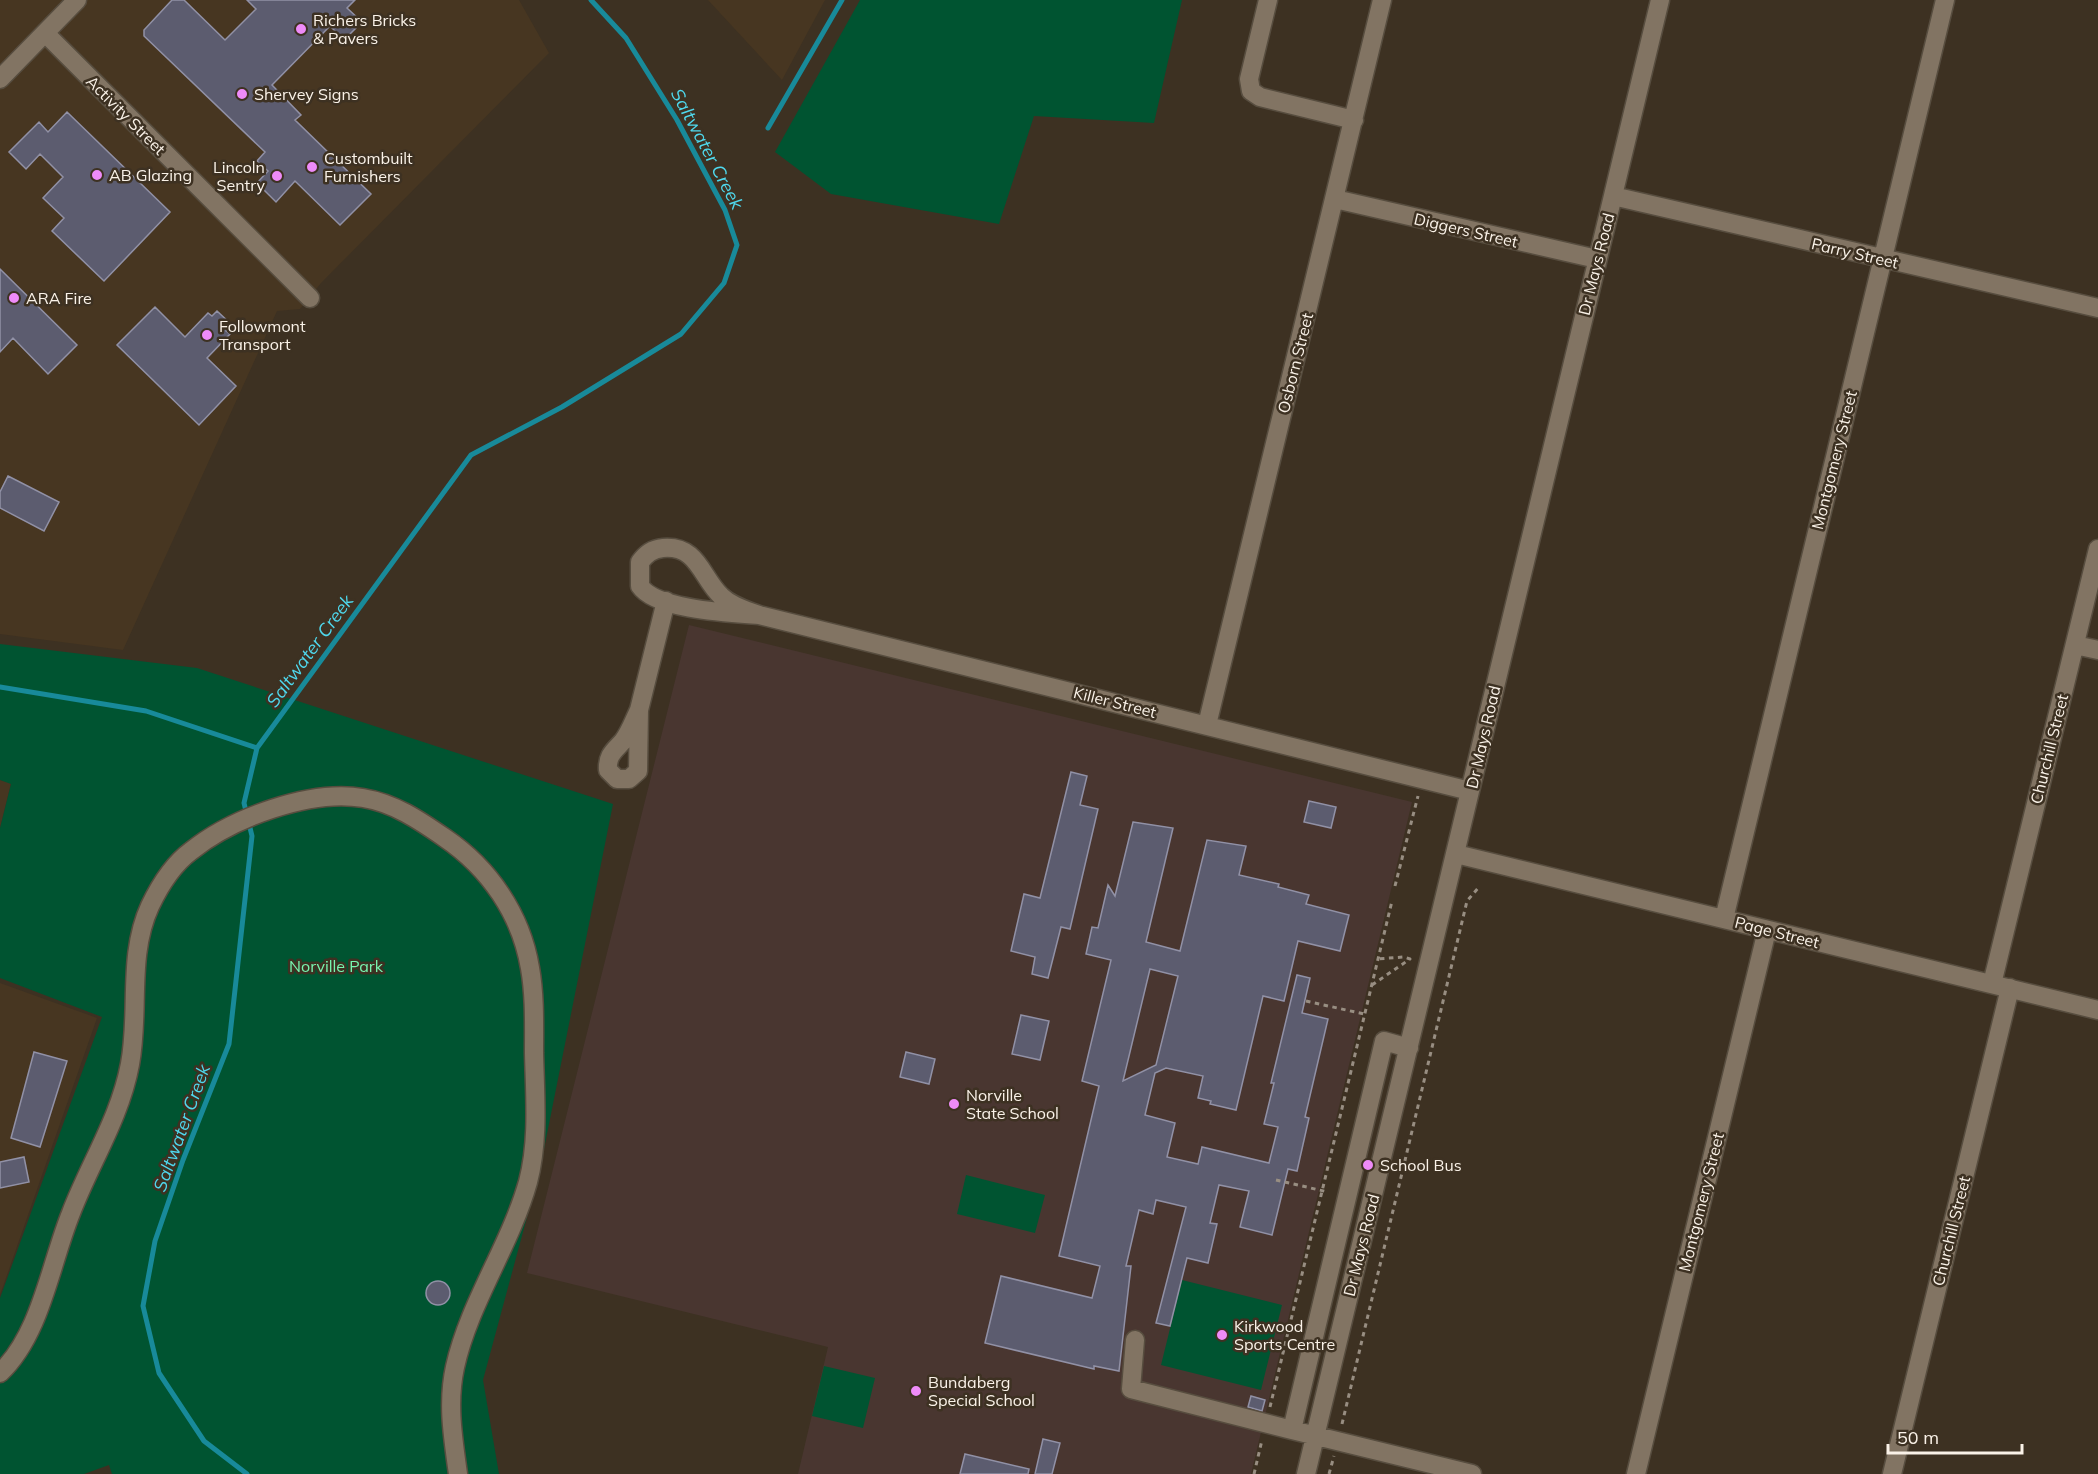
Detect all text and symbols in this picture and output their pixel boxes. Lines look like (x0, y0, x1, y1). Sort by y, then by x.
place label: Richers Bricks & Pavers (313, 10, 416, 48)
marker: Richers Bricks & Pavers (294, 22, 308, 36)
street label: Activity Street (82, 71, 170, 159)
place label: Shervey Signs (254, 84, 359, 104)
water label: Saltwater Creek (666, 84, 749, 214)
marker: Shervey Signs (235, 87, 249, 101)
place label: Custombuilt Furnishers (324, 148, 413, 186)
place label: Lincoln Sentry (213, 157, 265, 195)
marker: Custombuilt Furnishers (305, 160, 319, 174)
place label: AB Glazing (109, 165, 192, 185)
marker: AB Glazing (90, 168, 104, 182)
marker: Lincoln Sentry (270, 169, 284, 183)
street label: Diggers Street (1412, 208, 1520, 252)
street label: Dr Mays Road (1574, 211, 1618, 317)
street label: Parry Street (1810, 233, 1901, 273)
place label: ARA Fire (26, 288, 92, 308)
marker: ARA Fire (7, 291, 21, 305)
street label: Osborn Street (1273, 310, 1317, 415)
place label: Followmont Transport (219, 316, 306, 354)
marker: Followmont Transport (200, 328, 214, 342)
street label: Montgomery Street (1807, 388, 1861, 532)
water label: Saltwater Creek (261, 589, 359, 712)
street label: Killer Street (1072, 682, 1159, 722)
street label: Dr Mays Road (1461, 684, 1505, 790)
street label: Churchill Street (2026, 692, 2072, 806)
street label: Page Street (1733, 912, 1822, 952)
park label: Norville Park (289, 956, 384, 976)
water label: Saltwater Creek (148, 1060, 215, 1195)
place label: Norville State School (966, 1085, 1059, 1123)
marker: Norville State School (947, 1097, 961, 1111)
street label: Montgomery Street (1674, 1130, 1728, 1274)
place label: School Bus (1380, 1155, 1462, 1175)
marker: School Bus (1361, 1158, 1375, 1172)
street label: Churchill Street (1928, 1174, 1974, 1288)
street label: Dr Mays Road (1339, 1192, 1383, 1298)
place label: Kirkwood Sports Centre (1234, 1316, 1335, 1354)
marker: Kirkwood Sports Centre (1215, 1328, 1229, 1342)
place label: Bundaberg Special School (928, 1372, 1035, 1410)
marker: Bundaberg Special School (909, 1384, 923, 1398)
scale bar (1888, 1417, 2022, 1455)
text: 50 m (1897, 1426, 1939, 1449)

